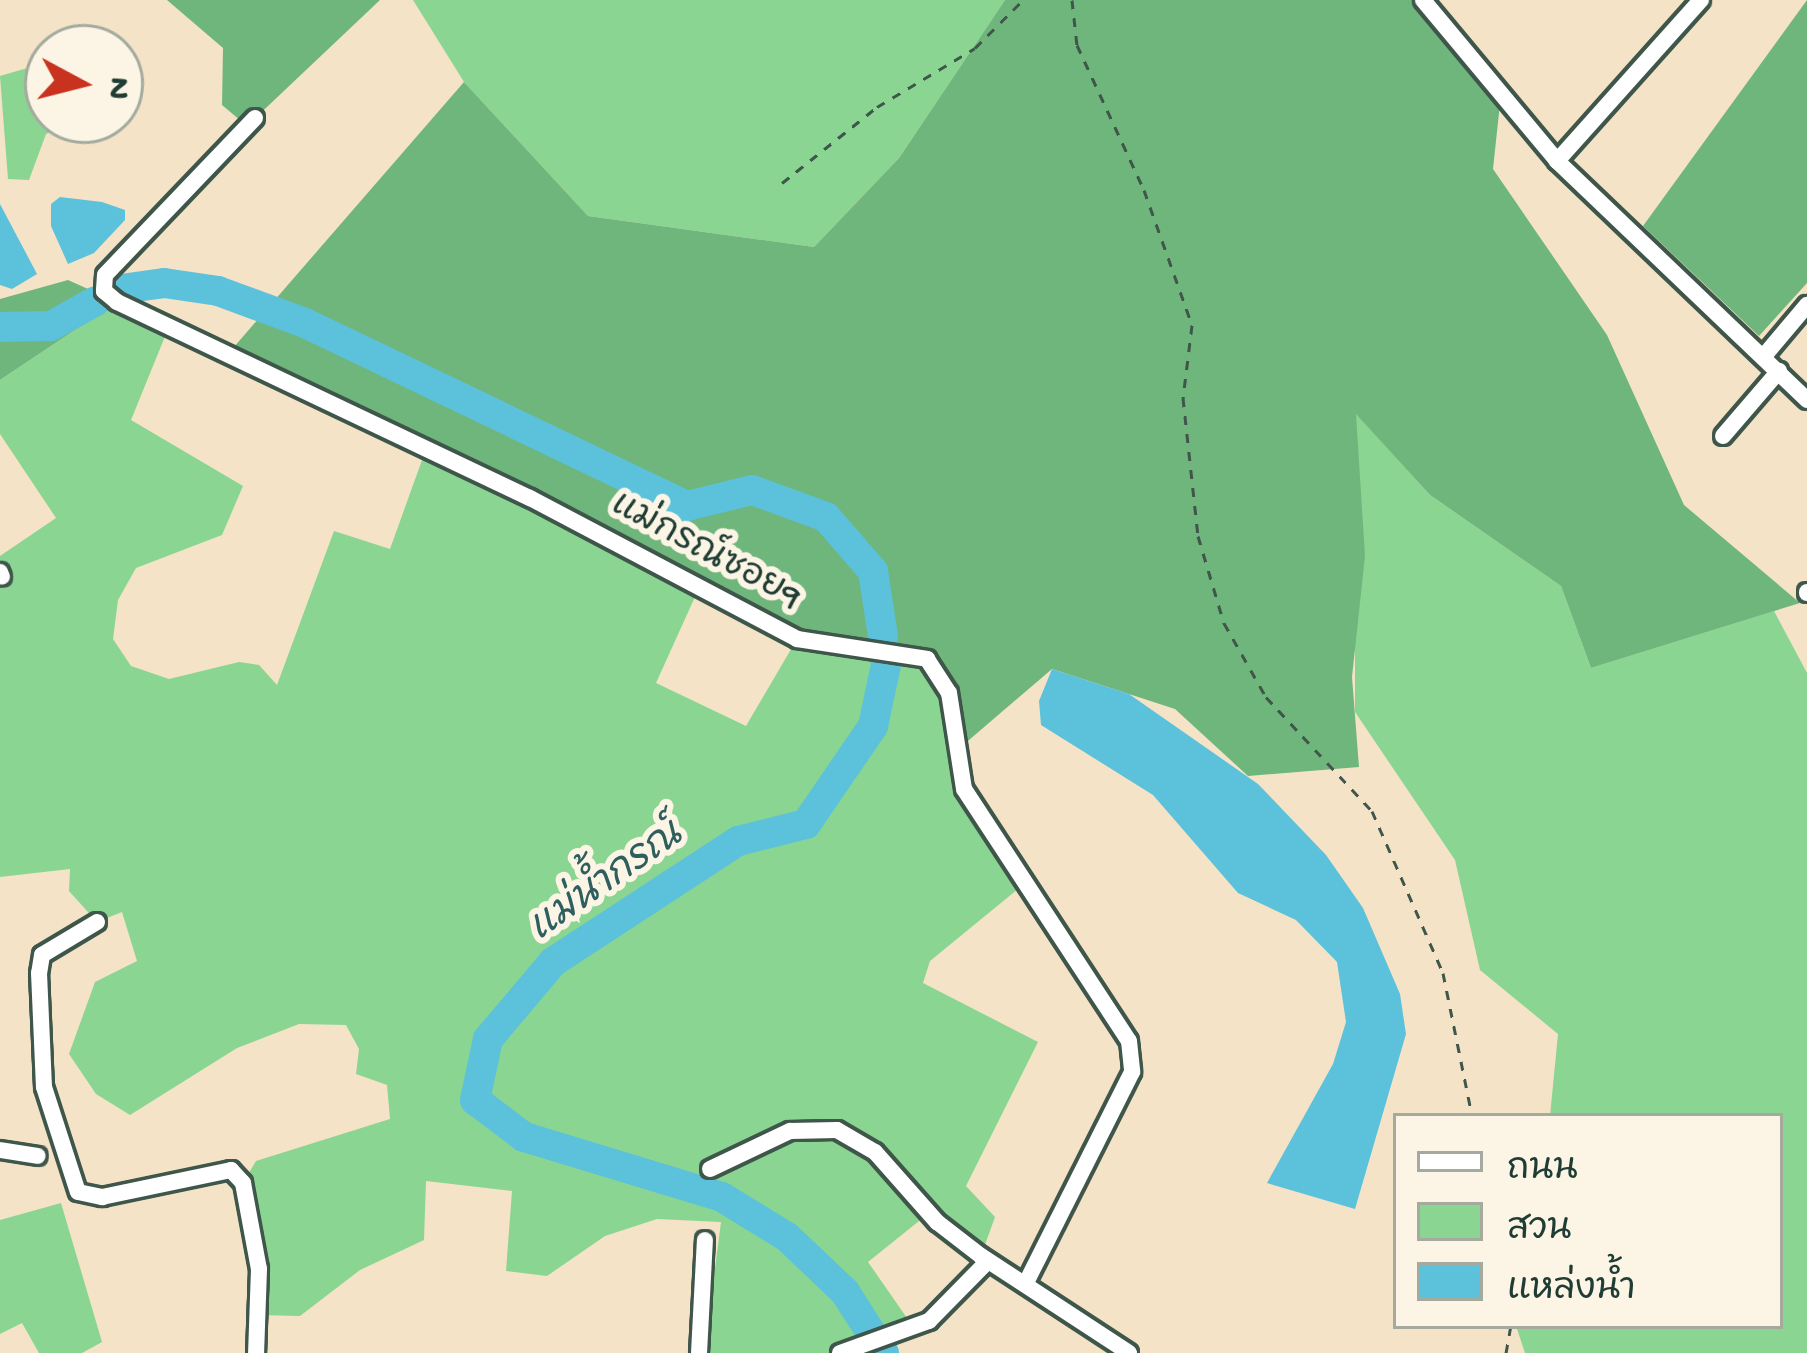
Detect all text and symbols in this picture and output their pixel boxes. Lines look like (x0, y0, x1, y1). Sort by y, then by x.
north arrow (24, 24, 144, 144)
text: N (97, 75, 137, 101)
street label: แม่กรณ์ซอย9 (603, 485, 807, 621)
water label: แม่น้ำกรณ์ (521, 814, 693, 954)
legend (1393, 1113, 1783, 1329)
text: ถนน (1507, 1150, 1578, 1193)
text: สวน (1507, 1210, 1571, 1253)
text: แหล่งน้ำ (1507, 1270, 1636, 1313)

